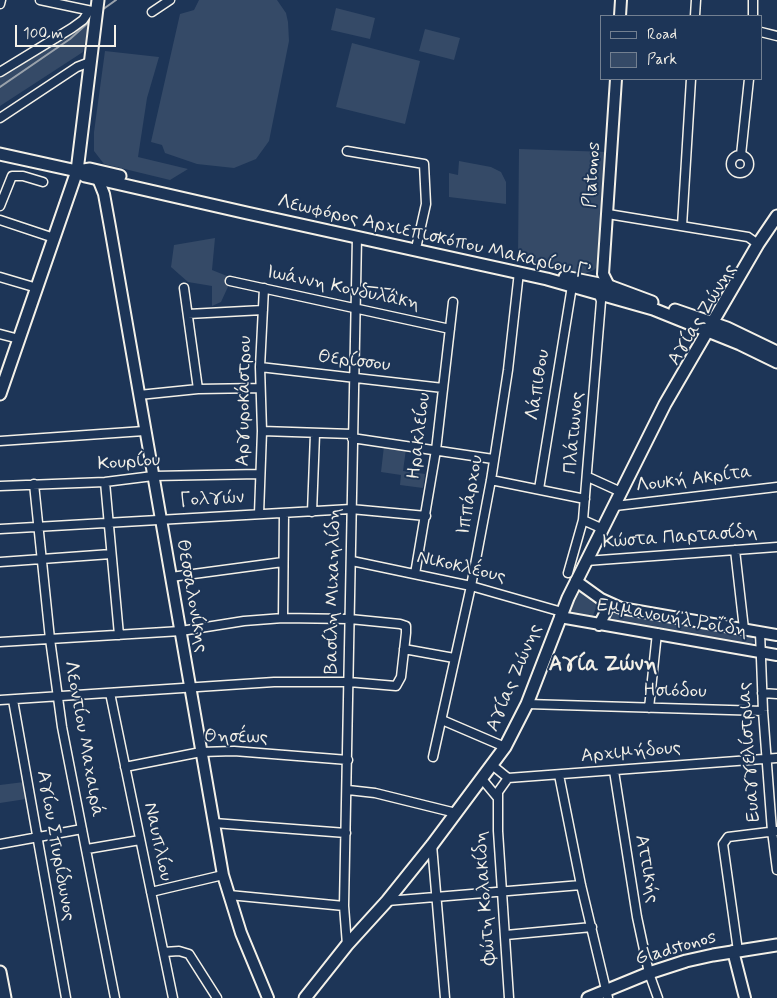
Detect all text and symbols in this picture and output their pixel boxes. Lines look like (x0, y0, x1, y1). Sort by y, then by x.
scale bar (18, 15, 119, 47)
legend (600, 15, 762, 80)
text: 100 m (23, 24, 63, 44)
text: Road (647, 25, 677, 45)
text: Park (647, 50, 677, 70)
street label: Platonos (579, 141, 607, 209)
street label: Λεωφόρος Αρχιεπισκόπου Μακαρίου Γ’ (275, 191, 593, 285)
street label: Αγίας Ζώνης (664, 260, 742, 370)
street label: Ιωάννη Κονδυλάκη (264, 262, 422, 316)
street label: Αργυροκάστρου (232, 335, 258, 467)
street label: Θερίσσου (316, 346, 392, 378)
street label: Λάπιθου (522, 348, 556, 422)
street label: Ηρακλείου (403, 391, 437, 481)
street label: Πλάτωνος (560, 391, 590, 475)
street label: Κουρίου (97, 449, 161, 477)
street label: Ιππάρχου (453, 453, 489, 537)
street label: Λουκή Ακρίτα (635, 462, 753, 498)
street label: Γολγών (179, 487, 245, 513)
street label: Βασίλη Μιχαηλίδη (321, 508, 347, 674)
street label: Κώστα Παρτασίδη (602, 521, 758, 555)
street label: Θεσσαλονίκης (170, 538, 212, 654)
street label: Νικοκλέους (414, 547, 508, 589)
street label: Εμμανουήλ Ροΐδη (595, 595, 749, 643)
street label: Αγίας Ζώνης (482, 621, 548, 735)
district label: Αγία Ζώνη (549, 653, 657, 679)
street label: Λεοντίου Μαχαιρά (58, 659, 108, 819)
street label: Ησιόδου (643, 680, 707, 704)
street label: Ευαγγελίστριας (734, 681, 766, 823)
street label: Θησέως (204, 726, 268, 750)
street label: Αρχιμήδους (580, 737, 682, 769)
street label: Αγίου Σπυρίδωνος (31, 769, 79, 923)
street label: Ναυπλίου (138, 800, 176, 884)
street label: Φώτη Κολακίδη (470, 830, 502, 966)
street label: Αττικής (629, 833, 663, 905)
street label: Gladstonos (633, 927, 719, 971)

